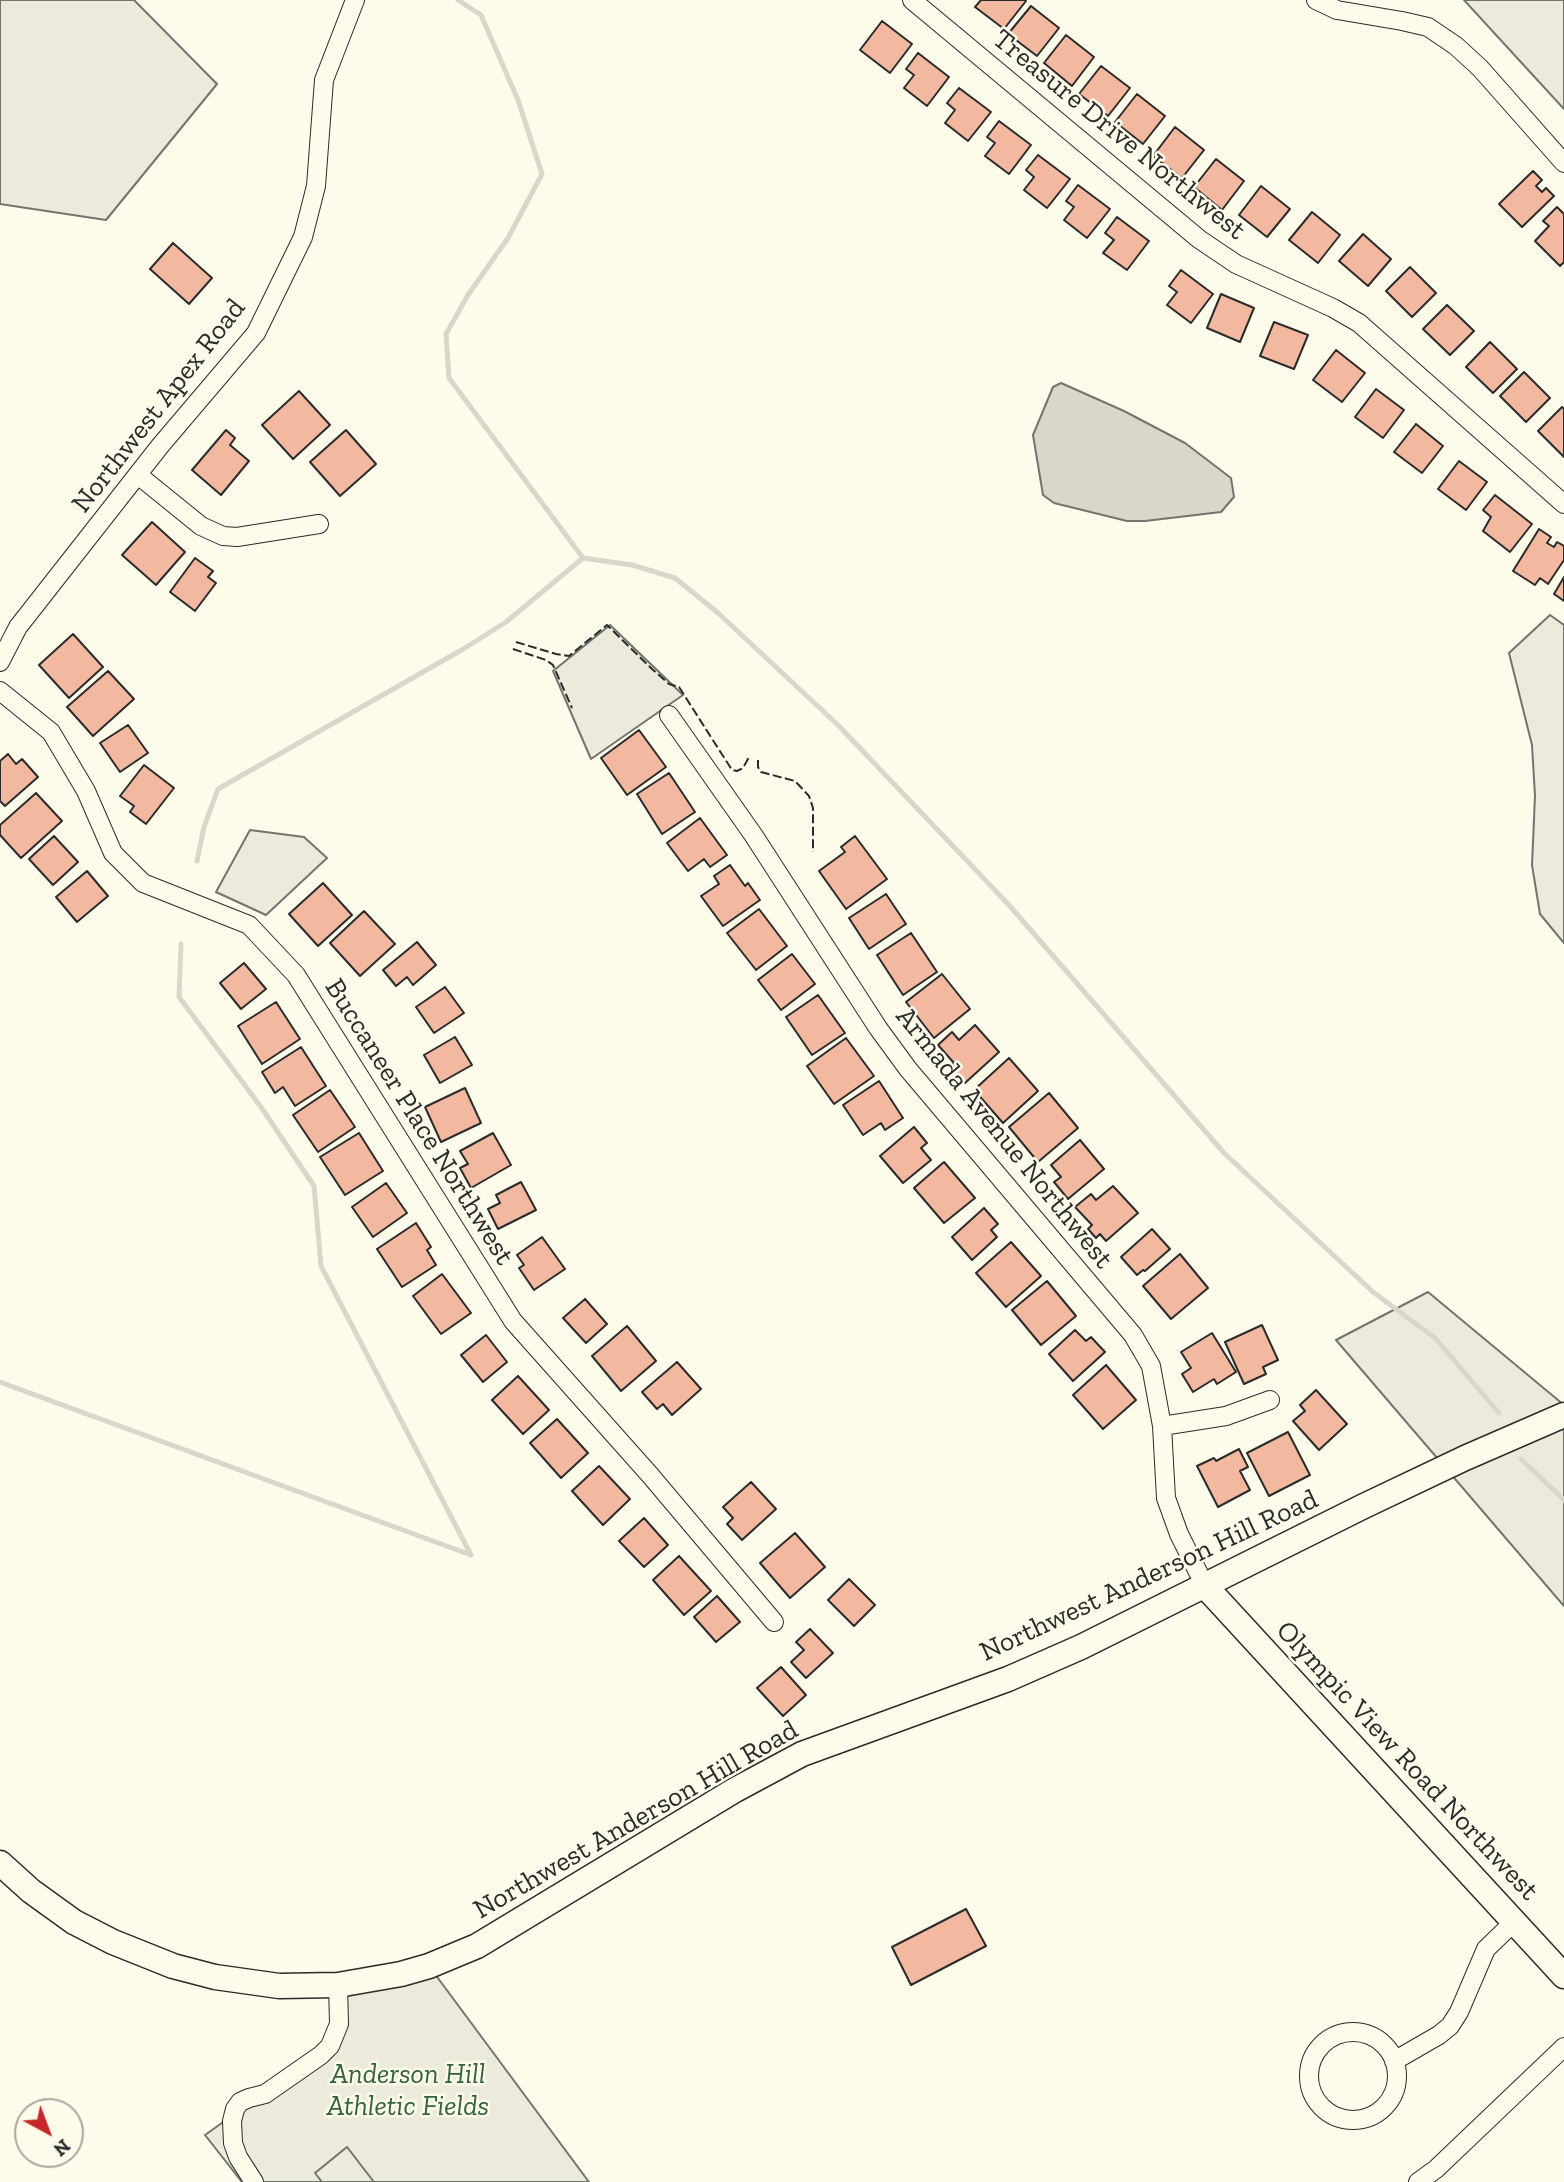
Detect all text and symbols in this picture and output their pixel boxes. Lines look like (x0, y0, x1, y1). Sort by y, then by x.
street label: Treasure Drive Northwest (986, 23, 1252, 247)
street label: Northwest Apex Road (65, 292, 253, 520)
street label: Buccaneer Place Northwest (317, 973, 521, 1271)
street label: Armada Avenue Northwest (888, 1001, 1120, 1275)
street label: Northwest Anderson Hill Road (975, 1483, 1323, 1669)
street label: Olympic View Road Northwest (1269, 1614, 1545, 1908)
street label: Northwest Anderson Hill Road (468, 1713, 804, 1927)
park label: Anderson Hill Athletic Fields (327, 2058, 489, 2124)
north arrow (14, 2098, 84, 2168)
text: N (49, 2134, 75, 2161)

